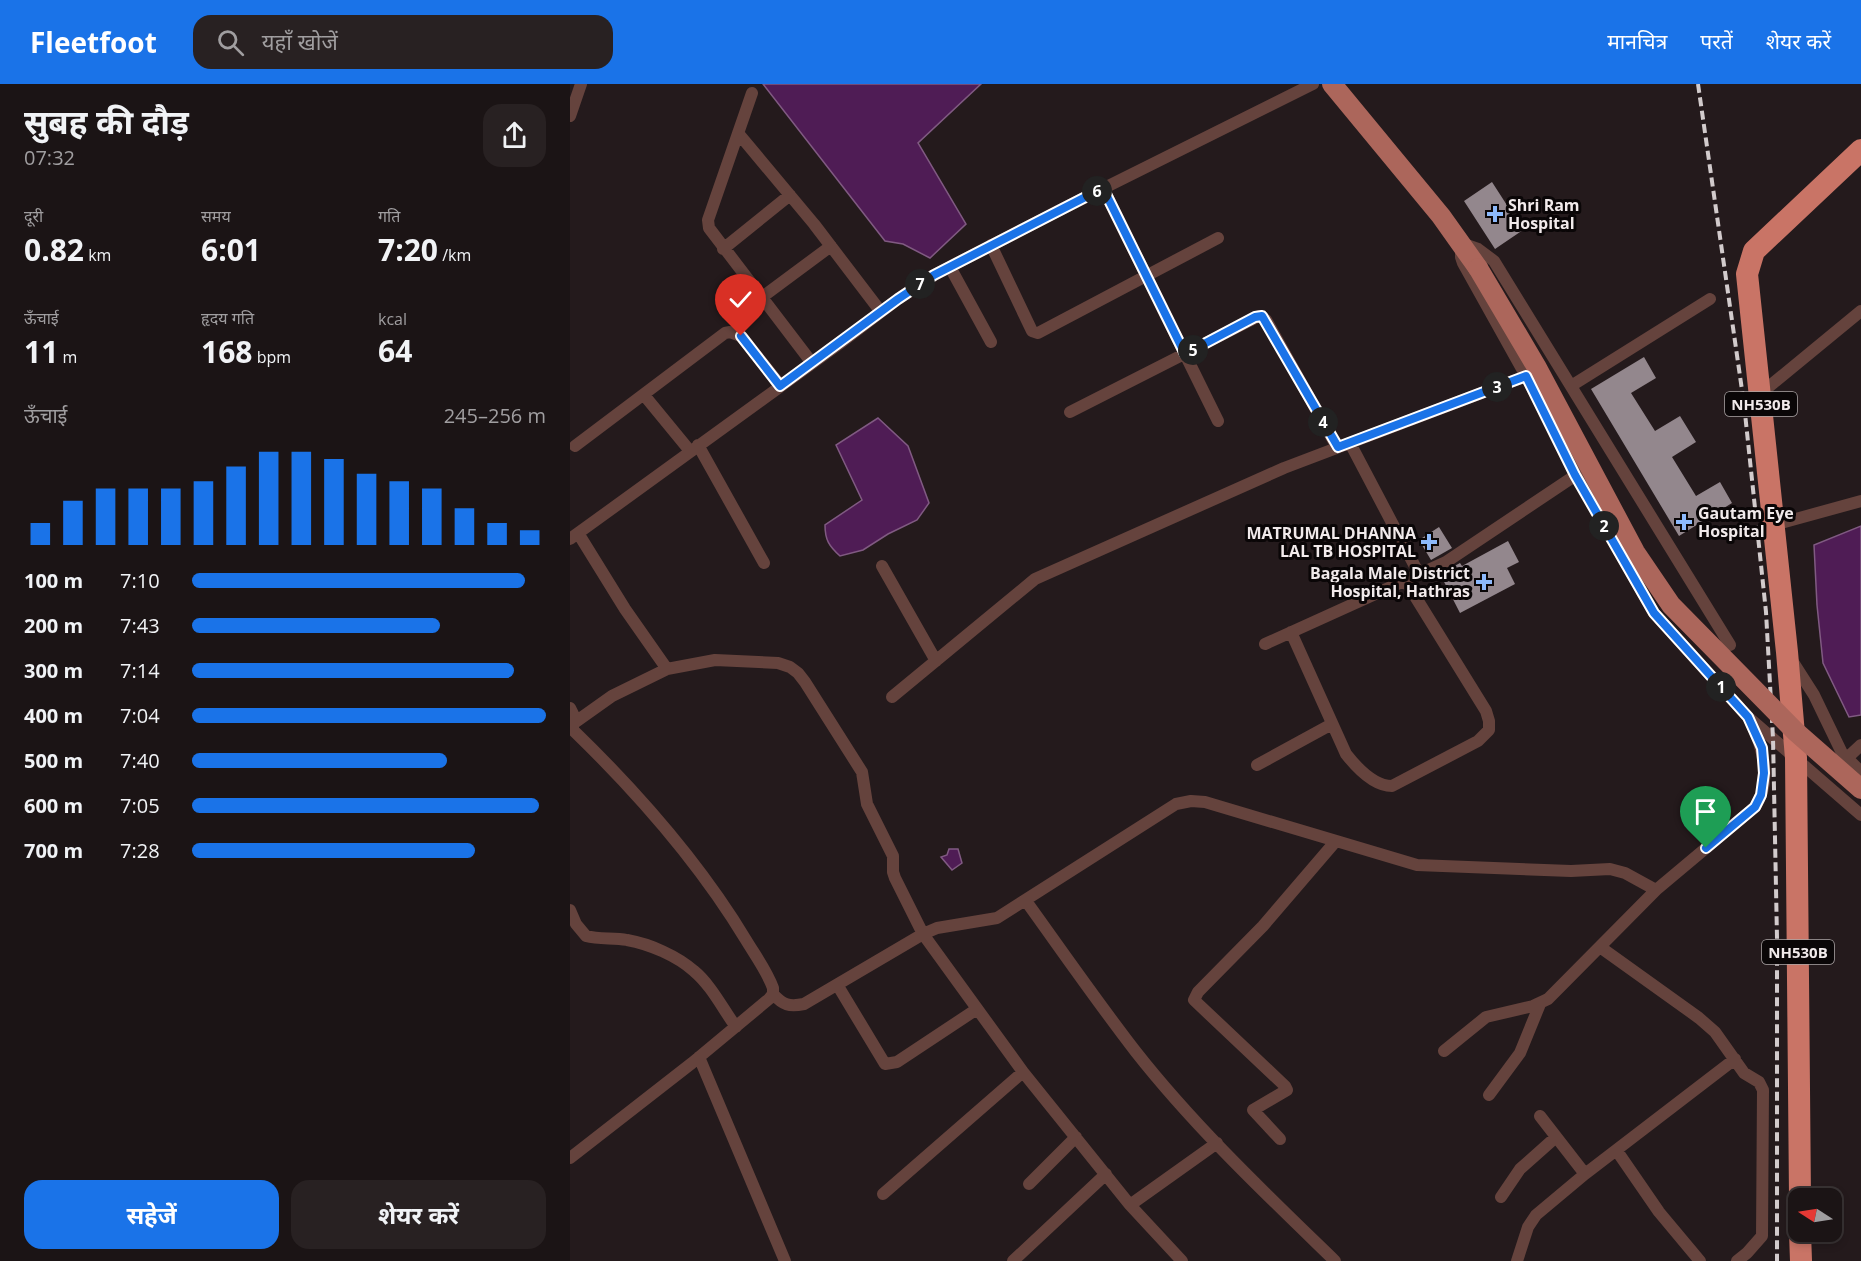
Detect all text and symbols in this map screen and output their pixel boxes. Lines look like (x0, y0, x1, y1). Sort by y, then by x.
search box (193, 15, 613, 69)
text: Fleetfoot (30, 23, 157, 61)
icon: search (214, 26, 247, 59)
text: यहाँ खोजें (262, 26, 338, 56)
text: मानचित्र (1607, 27, 1667, 55)
text: परतें (1700, 27, 1733, 55)
text: शेयर करें (1766, 27, 1831, 55)
text: सुबह की दौड़ (24, 99, 189, 144)
button: share (483, 104, 546, 167)
text: 07:32 (24, 144, 75, 171)
pin: 6 (1082, 176, 1112, 206)
text: 6 (1092, 180, 1102, 202)
place label: Shri Ram Hospital (1508, 194, 1580, 234)
text: दूरी (24, 205, 43, 227)
text: समय (201, 205, 231, 227)
text: गति (378, 205, 400, 227)
marker: Shri Ram Hospital (1486, 205, 1504, 223)
text: 0.82 (24, 229, 84, 270)
text: 6:01 (201, 229, 261, 270)
text: 7:20 (378, 229, 438, 270)
text: km (84, 244, 111, 266)
text: /km (438, 244, 471, 266)
pin: 7 (905, 269, 935, 299)
text: 7 (915, 273, 925, 295)
pin (715, 274, 766, 336)
icon: check (724, 283, 757, 316)
text: ऊँचाई (24, 307, 59, 329)
text: हृदय गति (201, 307, 254, 329)
text: kcal (378, 308, 407, 330)
text: 64 (378, 330, 412, 371)
text: 11 (24, 331, 58, 372)
text: 168 (201, 331, 252, 372)
pin: 5 (1178, 335, 1208, 365)
text: 5 (1188, 339, 1198, 361)
text: m (58, 346, 77, 368)
text: bpm (252, 346, 291, 368)
pin: 3 (1482, 372, 1512, 402)
text: 3 (1492, 376, 1502, 398)
road number: NH530B (1725, 392, 1797, 416)
text: ऊँचाई (24, 402, 67, 429)
text: 245–256 m (444, 402, 546, 429)
pin: 4 (1308, 407, 1338, 437)
text: 4 (1318, 411, 1328, 433)
place label: Gautam Eye Hospital (1698, 502, 1794, 542)
pin: 2 (1589, 511, 1619, 541)
marker: Gautam Eye Hospital (1675, 513, 1693, 531)
text: 2 (1599, 515, 1609, 537)
place label: MATRUMAL DHANNA LAL TB HOSPITAL (1246, 522, 1417, 562)
marker: MATRUMAL DHANNA LAL TB HOSPITAL (1420, 533, 1438, 551)
place label: Bagala Male District Hospital, Hathras (1310, 562, 1470, 602)
text: 100 m (24, 567, 83, 594)
text: 7:10 (120, 567, 160, 594)
marker: Bagala Male District Hospital, Hathras (1475, 573, 1493, 591)
text: 200 m (24, 612, 83, 639)
text: 7:43 (120, 612, 160, 639)
text: 300 m (24, 657, 83, 684)
text: 7:14 (120, 657, 160, 684)
pin: 1 (1706, 672, 1736, 702)
text: 1 (1716, 676, 1726, 698)
text: 400 m (24, 702, 83, 729)
text: 7:04 (120, 702, 160, 729)
text: 500 m (24, 747, 83, 774)
text: 7:40 (120, 747, 160, 774)
pin (1680, 786, 1731, 848)
text: 600 m (24, 792, 83, 819)
text: 7:05 (120, 792, 160, 819)
icon: arrive (1689, 795, 1722, 828)
text: 700 m (24, 837, 83, 864)
text: 7:28 (120, 837, 160, 864)
road number: NH530B (1762, 940, 1834, 964)
button: सहेजें (24, 1180, 279, 1249)
button: शेयर करें (291, 1180, 546, 1249)
north arrow (1788, 1188, 1842, 1242)
map controls (1788, 1188, 1842, 1242)

